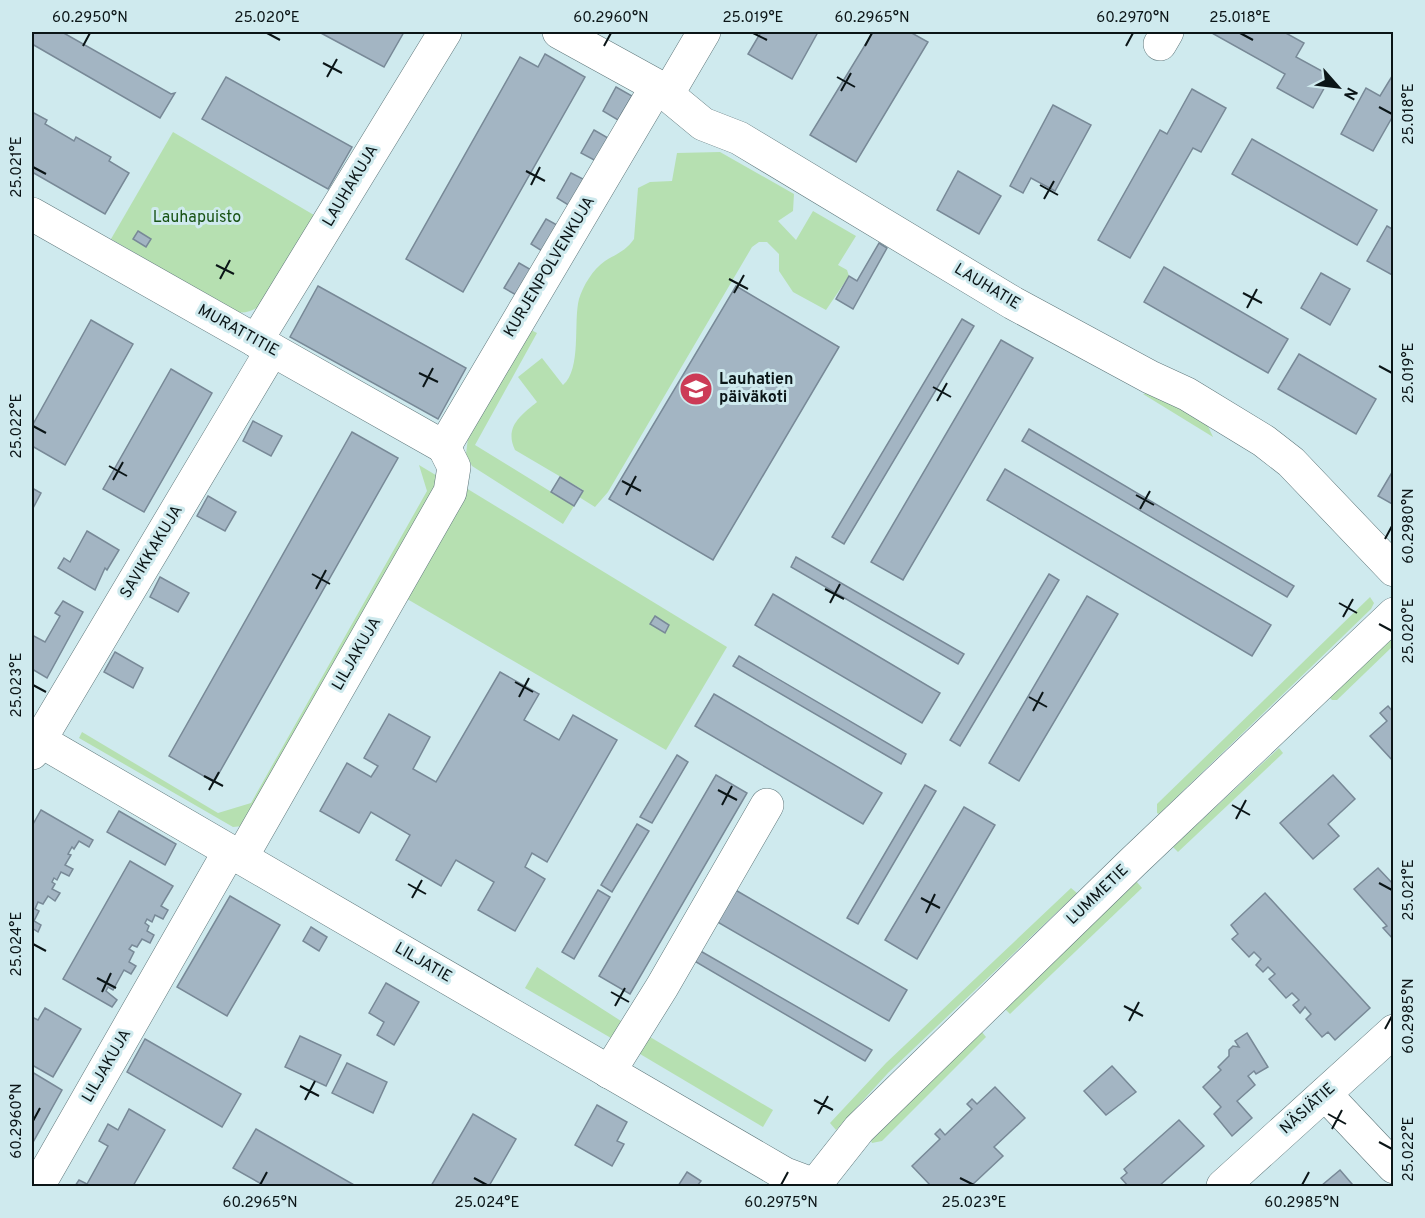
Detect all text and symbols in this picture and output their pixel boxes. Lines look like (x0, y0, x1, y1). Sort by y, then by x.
text: 60.2950°N (52, 9, 128, 28)
text: 25.020°E (234, 9, 300, 28)
text: 60.2960°N (573, 9, 649, 28)
text: 25.019°E (722, 9, 784, 28)
text: 60.2965°N (834, 9, 910, 28)
text: 60.2970°N (1096, 9, 1170, 28)
text: 25.018°E (1209, 9, 1271, 28)
north arrow (1308, 57, 1368, 117)
text: N (1338, 83, 1361, 103)
text: 25.018°E (1400, 83, 1419, 145)
text: 25.021°E (8, 136, 27, 198)
street label: LAUHAKUJA (319, 141, 383, 231)
street label: KURJENPOLVENKUJA (500, 193, 600, 341)
park label: Lauhapuisto (153, 208, 241, 228)
street label: LAUHATIE (950, 259, 1024, 315)
street label: MURATTITIE (194, 301, 282, 361)
text: 25.019°E (1400, 342, 1419, 404)
place label: Lauhatien päiväkoti (719, 370, 794, 408)
school or university icon: Lauhatien päiväkoti (678, 371, 714, 407)
text: 25.022°E (8, 393, 27, 458)
text: 60.2980°N (1400, 488, 1419, 564)
street label: SAVIKKAKUJA (116, 502, 188, 602)
text: 25.020°E (1400, 598, 1419, 664)
street label: LILJAKUJA (328, 614, 386, 694)
text: 25.023°E (8, 653, 27, 717)
text: 25.021°E (1400, 859, 1419, 921)
street label: LUMMETIE (1063, 861, 1133, 929)
text: 25.024°E (8, 912, 27, 976)
street label: LILJATIE (391, 939, 455, 987)
text: 60.2985°N (1400, 978, 1419, 1054)
street label: LILJAKUJA (78, 1026, 136, 1106)
street label: NÄSIÄTIE (1275, 1078, 1340, 1139)
text: 60.2960°N (8, 1083, 27, 1159)
text: 25.022°E (1400, 1116, 1419, 1181)
text: 60.2965°N (222, 1194, 298, 1213)
text: 25.024°E (455, 1194, 519, 1213)
text: 60.2975°N (744, 1194, 818, 1213)
text: 25.023°E (942, 1194, 1006, 1213)
text: 60.2985°N (1264, 1194, 1340, 1213)

